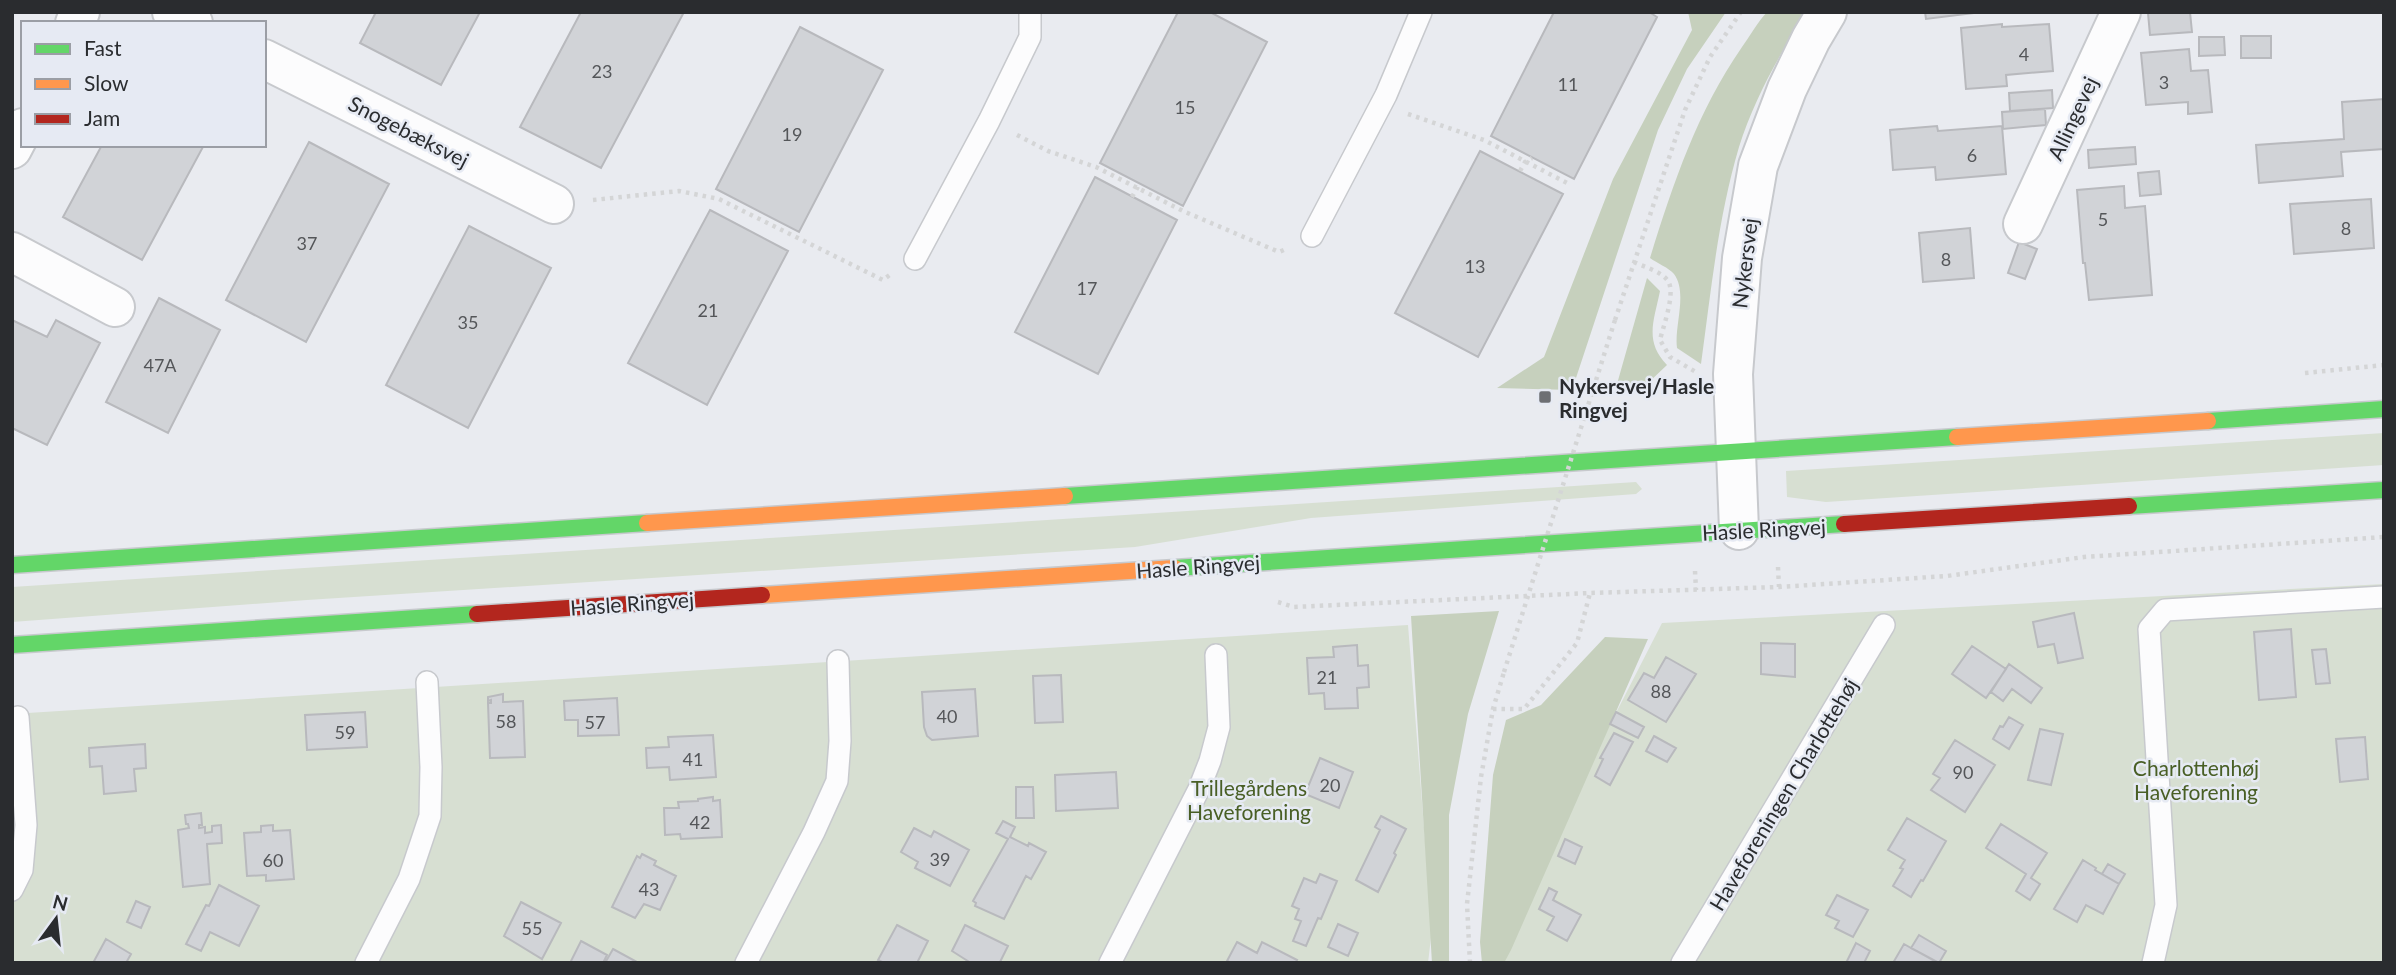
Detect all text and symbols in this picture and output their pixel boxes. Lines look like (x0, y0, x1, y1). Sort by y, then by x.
legend (21, 21, 266, 147)
text: Fast (84, 35, 122, 60)
house number: 4 (2019, 43, 2029, 65)
house number: 23 (592, 60, 612, 82)
text: Slow (84, 70, 129, 95)
house number: 3 (2159, 71, 2169, 93)
street label: Allingevej (2042, 72, 2102, 164)
house number: 11 (1558, 73, 1578, 95)
street label: Snogebæksvej (345, 90, 473, 172)
house number: 15 (1175, 96, 1195, 118)
text: Jam (84, 105, 120, 130)
house number: 19 (782, 123, 802, 145)
house number: 6 (1967, 144, 1977, 166)
house number: 5 (2098, 208, 2108, 230)
street label: Nykersvej (1726, 216, 1762, 310)
house number: 8 (2341, 217, 2351, 239)
house number: 37 (297, 232, 317, 254)
house number: 8 (1941, 248, 1951, 270)
house number: 13 (1465, 255, 1485, 277)
house number: 17 (1077, 277, 1097, 299)
house number: 21 (698, 299, 718, 321)
house number: 35 (458, 311, 478, 333)
house number: 47A (143, 354, 177, 376)
place label: Nykersvej/Hasle Ringvej (1559, 373, 1714, 422)
marker: Nykersvej/Hasle Ringvej (1537, 389, 1553, 405)
street label: Hasle Ringvej (1701, 513, 1827, 545)
street label: Hasle Ringvej (1135, 549, 1261, 583)
street label: Hasle Ringvej (569, 586, 695, 620)
house number: 21 (1317, 666, 1337, 688)
street label: Haveforeningen Charlottehøj (1704, 673, 1862, 915)
house number: 88 (1651, 680, 1671, 702)
house number: 40 (937, 705, 957, 727)
house number: 58 (496, 710, 516, 732)
house number: 57 (585, 711, 605, 733)
house number: 59 (335, 721, 355, 743)
house number: 41 (683, 748, 703, 770)
park label: Charlottenhøj Haveforening (2133, 755, 2259, 804)
house number: 90 (1953, 761, 1973, 783)
house number: 20 (1320, 774, 1340, 796)
park label: Trillegårdens Haveforening (1187, 775, 1311, 824)
house number: 42 (690, 811, 710, 833)
house number: 39 (930, 848, 950, 870)
house number: 60 (263, 849, 283, 871)
house number: 43 (639, 878, 659, 900)
north arrow (21, 884, 91, 954)
text: N (50, 889, 71, 915)
house number: 55 (522, 917, 542, 939)

